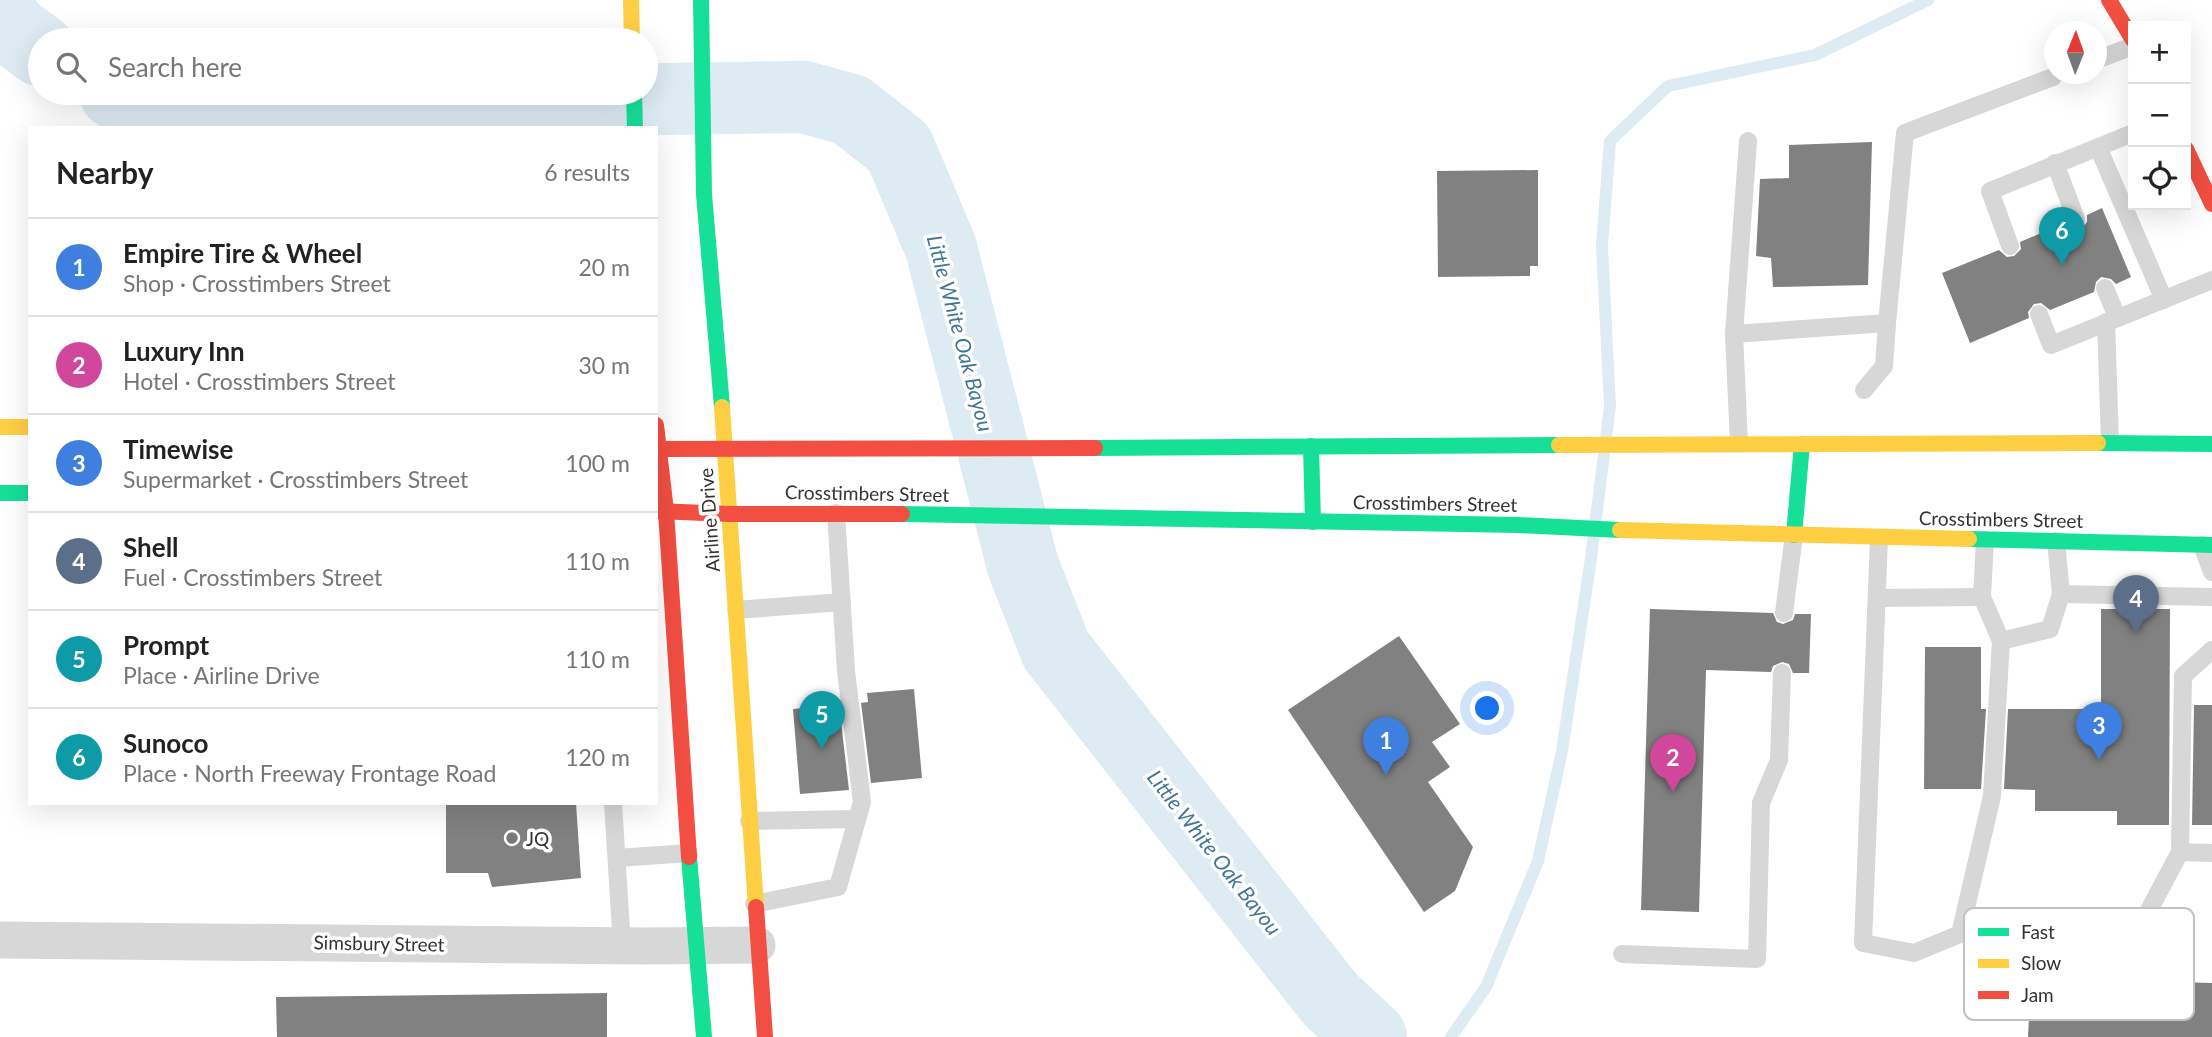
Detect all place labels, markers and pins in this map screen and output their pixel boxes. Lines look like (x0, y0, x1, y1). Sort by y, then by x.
pin: 6 (2039, 207, 2085, 265)
pin: 4 (2113, 575, 2159, 633)
pin: 5 (799, 691, 845, 749)
pin: 3 (2076, 702, 2122, 760)
pin: 1 (1363, 717, 1409, 775)
pin: 2 (1650, 734, 1696, 792)
place label: JQ (526, 827, 549, 850)
marker: JQ (504, 830, 520, 846)

